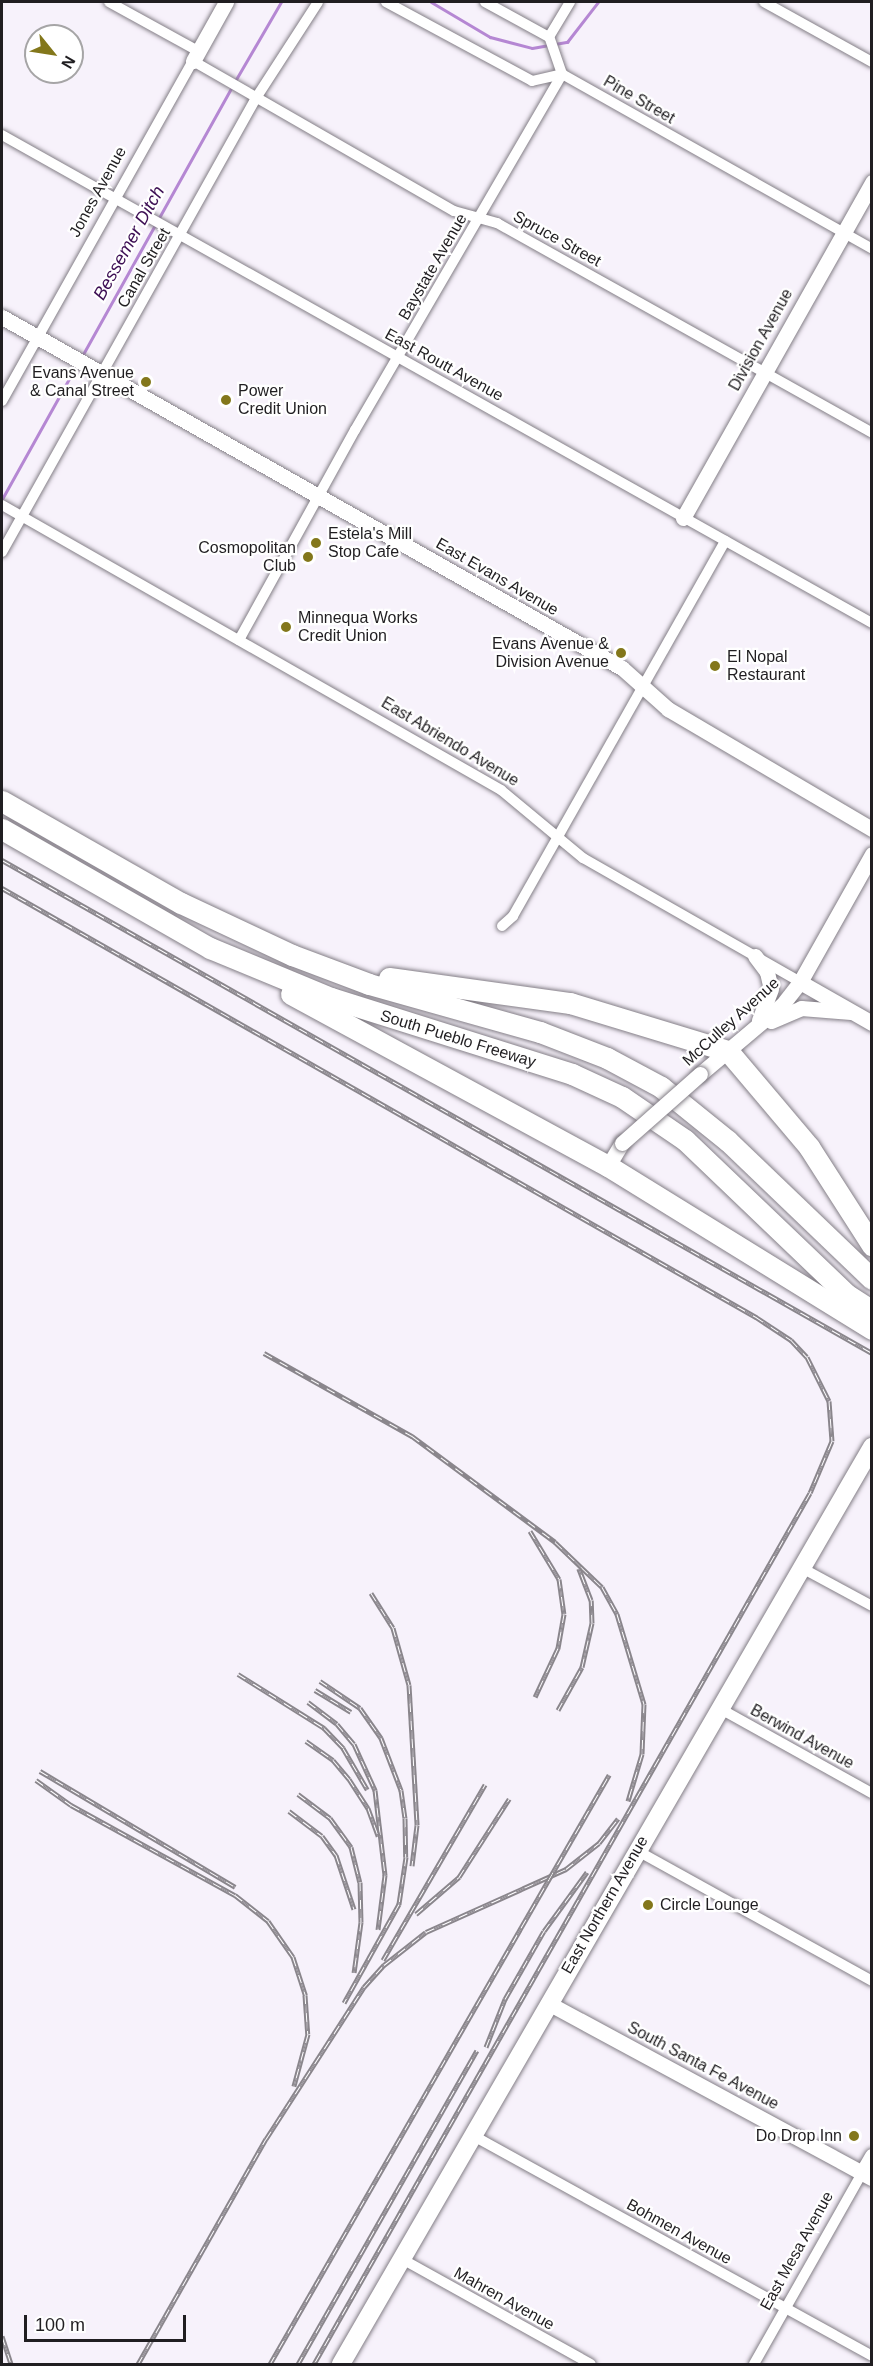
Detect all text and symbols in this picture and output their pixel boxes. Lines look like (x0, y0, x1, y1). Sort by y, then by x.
north arrow (24, 24, 84, 84)
text: N (58, 53, 79, 72)
street label: Pine Street (600, 72, 678, 128)
street label: Jones Avenue (65, 143, 131, 241)
water label: Bessemer Ditch (89, 182, 169, 304)
street label: Spruce Street (510, 207, 604, 271)
street label: Baystate Avenue (395, 210, 471, 324)
street label: Canal Street (113, 225, 175, 311)
street label: Division Avenue (725, 285, 797, 395)
street label: East Routt Avenue (381, 324, 507, 406)
place label: Evans Avenue & Canal Street (30, 363, 134, 401)
marker: Evans Avenue & Canal Street (139, 375, 153, 389)
place label: Power Credit Union (238, 381, 327, 419)
marker: Power Credit Union (219, 393, 233, 407)
place label: Estela's Mill Stop Cafe (328, 524, 412, 562)
street label: East Evans Avenue (432, 534, 562, 620)
marker: Estela's Mill Stop Cafe (309, 536, 323, 550)
place label: Cosmopolitan Club (198, 538, 296, 576)
marker: Cosmopolitan Club (301, 550, 315, 564)
place label: Minnequa Works Credit Union (298, 608, 418, 646)
marker: Minnequa Works Credit Union (279, 620, 293, 634)
place label: Evans Avenue & Division Avenue (491, 634, 609, 672)
marker: Evans Avenue & Division Avenue (614, 646, 628, 660)
place label: El Nopal Restaurant (727, 647, 805, 685)
marker: El Nopal Restaurant (708, 659, 722, 673)
street label: East Abriendo Avenue (377, 693, 523, 791)
street label: McCulley Avenue (678, 973, 784, 1071)
street label: South Pueblo Freeway (378, 1006, 538, 1072)
street label: Berwind Avenue (747, 1700, 857, 1774)
street label: East Northern Avenue (557, 1832, 653, 1978)
place label: Circle Lounge (660, 1895, 759, 1915)
marker: Circle Lounge (641, 1898, 655, 1912)
street label: South Santa Fe Avenue (624, 2018, 782, 2114)
place label: Do Drop Inn (756, 2126, 842, 2146)
marker: Do Drop Inn (847, 2129, 861, 2143)
street label: East Mesa Avenue (756, 2188, 838, 2314)
street label: Bohmen Avenue (623, 2195, 735, 2269)
street label: Mahren Avenue (450, 2263, 558, 2335)
scale bar (27, 2303, 189, 2341)
text: 100 m (35, 2315, 85, 2335)

